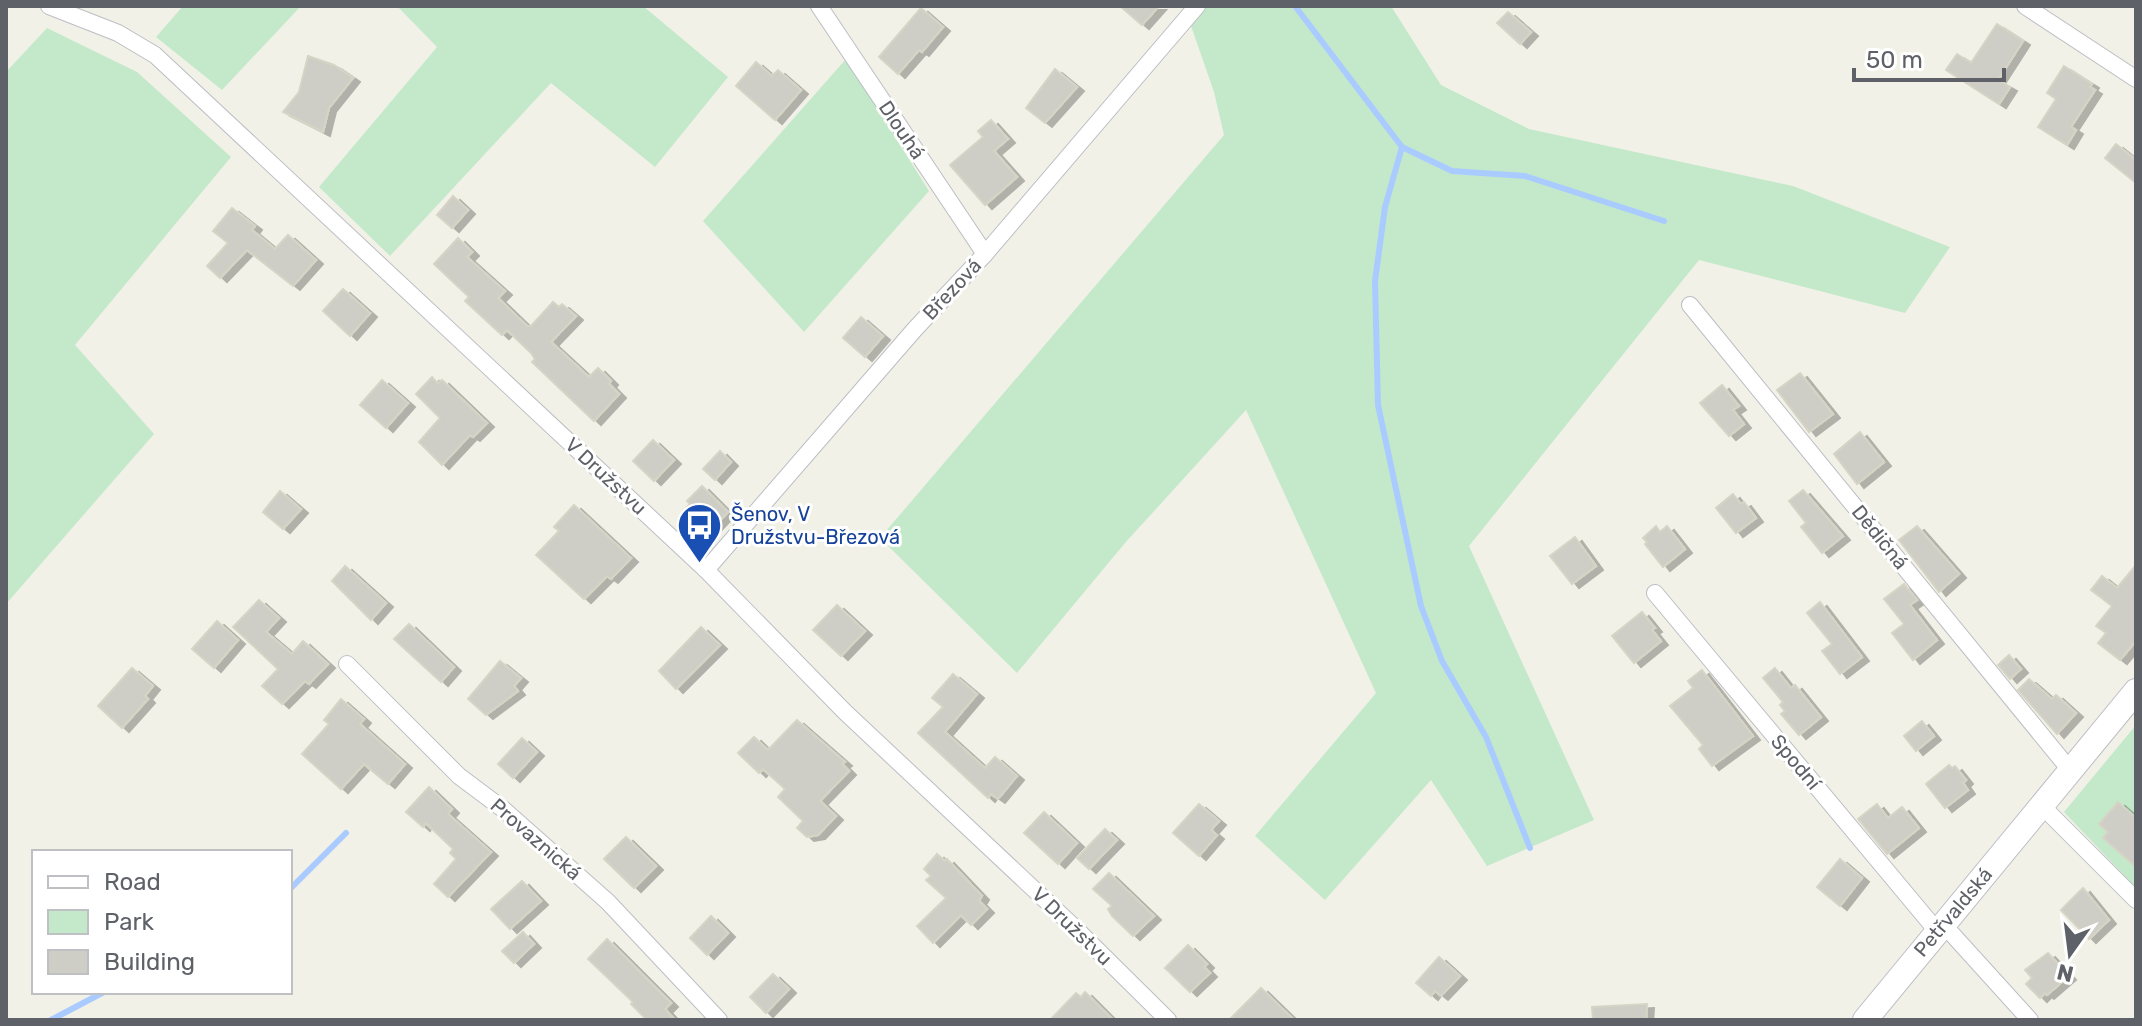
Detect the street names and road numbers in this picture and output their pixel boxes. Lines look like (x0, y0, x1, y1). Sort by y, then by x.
street label: Dlouhá (874, 96, 930, 164)
street label: Březová (918, 253, 986, 325)
street label: V Družstvu (560, 432, 652, 520)
street label: Dědičná (1847, 500, 1913, 574)
street label: Spodní (1766, 730, 1827, 795)
street label: Provaznická (486, 793, 586, 885)
street label: Petřvaldská (1909, 863, 1997, 961)
street label: V Družstvu (1027, 882, 1117, 970)

